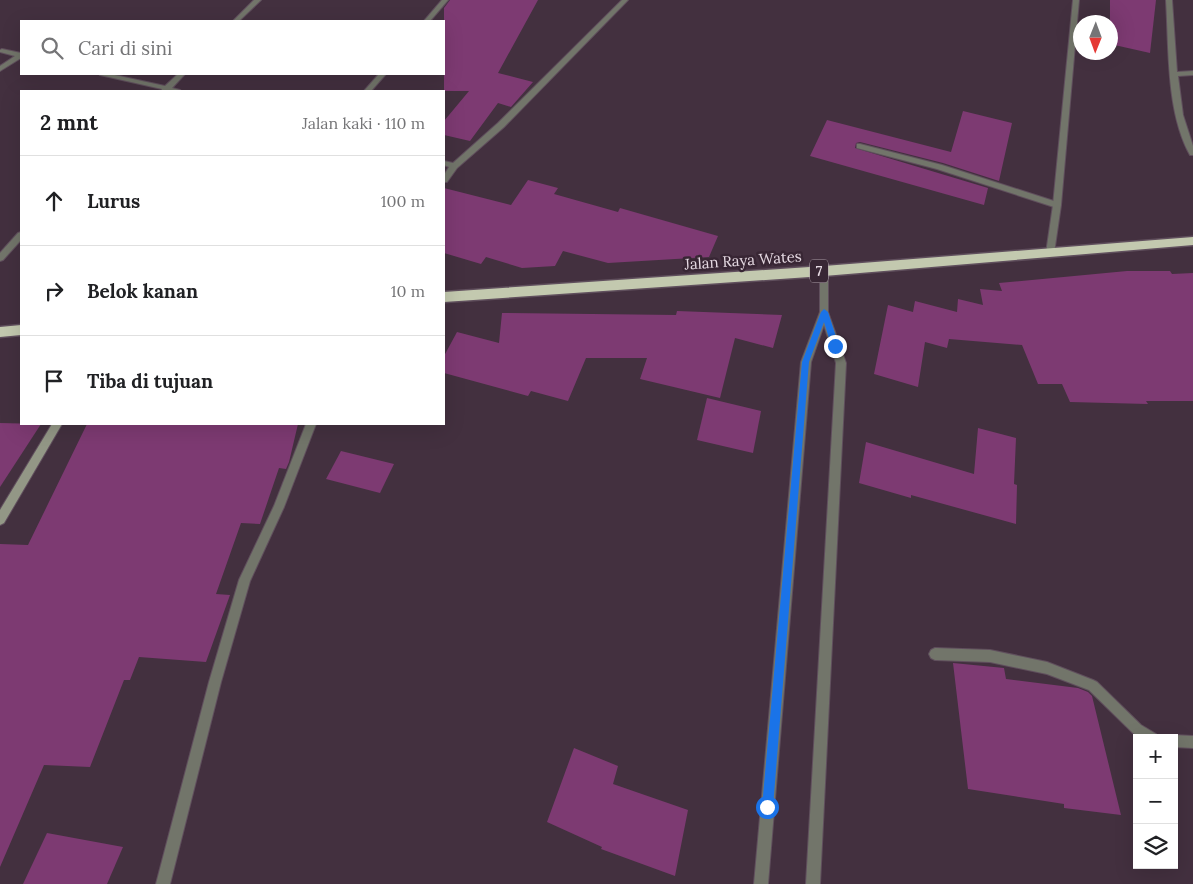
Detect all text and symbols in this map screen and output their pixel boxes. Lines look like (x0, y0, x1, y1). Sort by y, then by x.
north arrow (1073, 15, 1118, 60)
search box (20, 20, 445, 75)
icon: search (38, 34, 66, 62)
text: Cari di sini (78, 36, 172, 60)
text: 2 mnt (40, 109, 98, 136)
text: Jalan kaki · 110 m (302, 113, 425, 133)
icon: ahead (40, 187, 68, 215)
text: Lurus (87, 189, 140, 213)
text: 100 m (381, 191, 425, 211)
street label: Jalan Raya Wates (683, 246, 802, 274)
road number: 7 (810, 260, 828, 282)
icon: right (40, 277, 68, 305)
text: Belok kanan (87, 279, 198, 303)
text: 10 m (391, 281, 425, 301)
route end (824, 335, 847, 358)
icon: arrive (40, 367, 68, 395)
text: Tiba di tujuan (87, 369, 213, 393)
map controls (1133, 734, 1178, 869)
button: + (1133, 734, 1178, 779)
button: − (1133, 779, 1178, 824)
route start (756, 796, 779, 819)
button: layers (1133, 824, 1178, 869)

